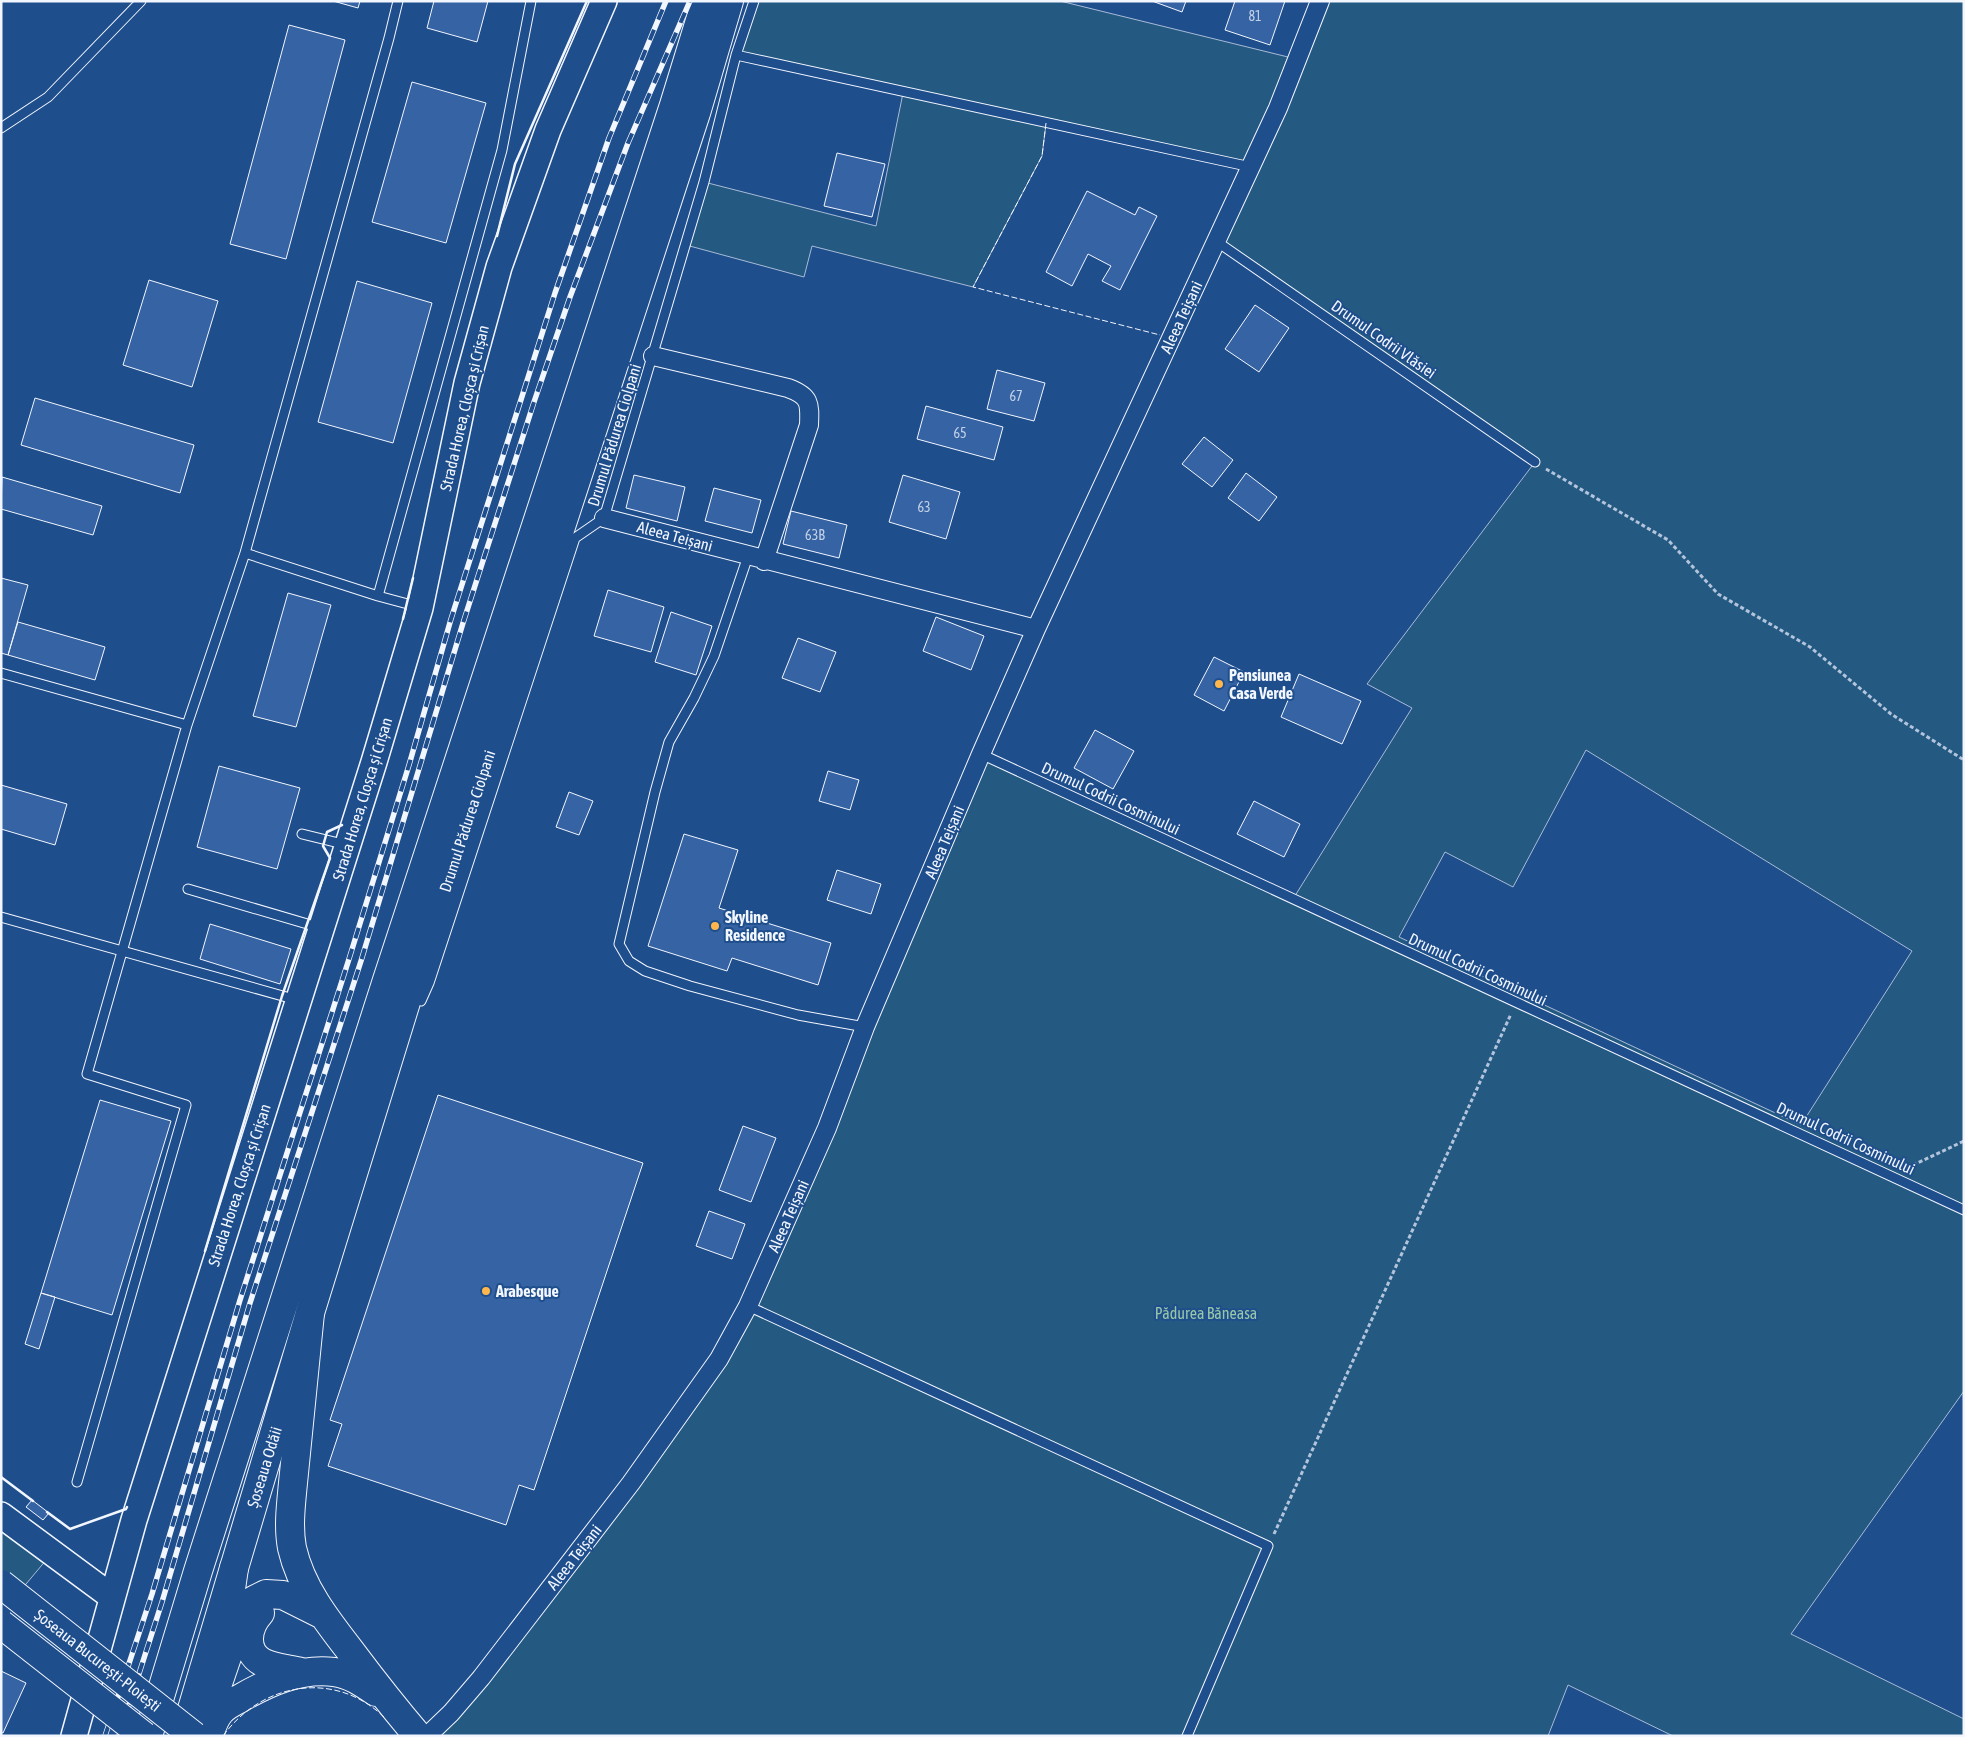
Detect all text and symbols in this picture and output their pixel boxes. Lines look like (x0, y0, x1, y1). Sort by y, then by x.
house number: 81 (1248, 8, 1262, 24)
street label: Aleea Teișani (1156, 278, 1206, 356)
street label: Drumul Codrii Vlăsiei (1328, 296, 1440, 382)
street label: Strada Horea, Cloșca și Crișan (436, 323, 493, 493)
street label: Drumul Pădurea Ciolpani (584, 362, 645, 509)
house number: 67 (1009, 388, 1023, 404)
house number: 65 (953, 425, 967, 441)
house number: 63 (917, 499, 931, 515)
street label: Aleea Teișani (635, 517, 715, 556)
house number: 63B (805, 527, 825, 543)
place label: Pensiunea Casa Verde (1229, 666, 1293, 702)
marker: Pensiunea Casa Verde (1213, 678, 1225, 690)
street label: Strada Horea, Cloșca și Crișan (329, 715, 396, 883)
street label: Drumul Pădurea Ciolpani (436, 748, 499, 895)
street label: Drumul Codrii Cosminului (1039, 758, 1183, 838)
street label: Aleea Teișani (921, 803, 968, 882)
place label: Skyline Residence (725, 908, 785, 944)
marker: Skyline Residence (709, 920, 721, 932)
street label: Drumul Codrii Cosminului (1406, 929, 1550, 1009)
street label: Drumul Codrii Cosminului (1774, 1098, 1918, 1178)
street label: Strada Horea, Cloșca și Crișan (204, 1102, 275, 1269)
street label: Aleea Teișani (764, 1177, 813, 1255)
place label: Arabesque (495, 1282, 559, 1300)
marker: Arabesque (480, 1285, 492, 1297)
park label: Pădurea Băneasa (1155, 1304, 1257, 1322)
street label: Șoseaua Odăii (243, 1424, 286, 1510)
street label: Aleea Teișani (543, 1521, 606, 1594)
street label: Șoseaua București-Ploiești (31, 1605, 165, 1716)

